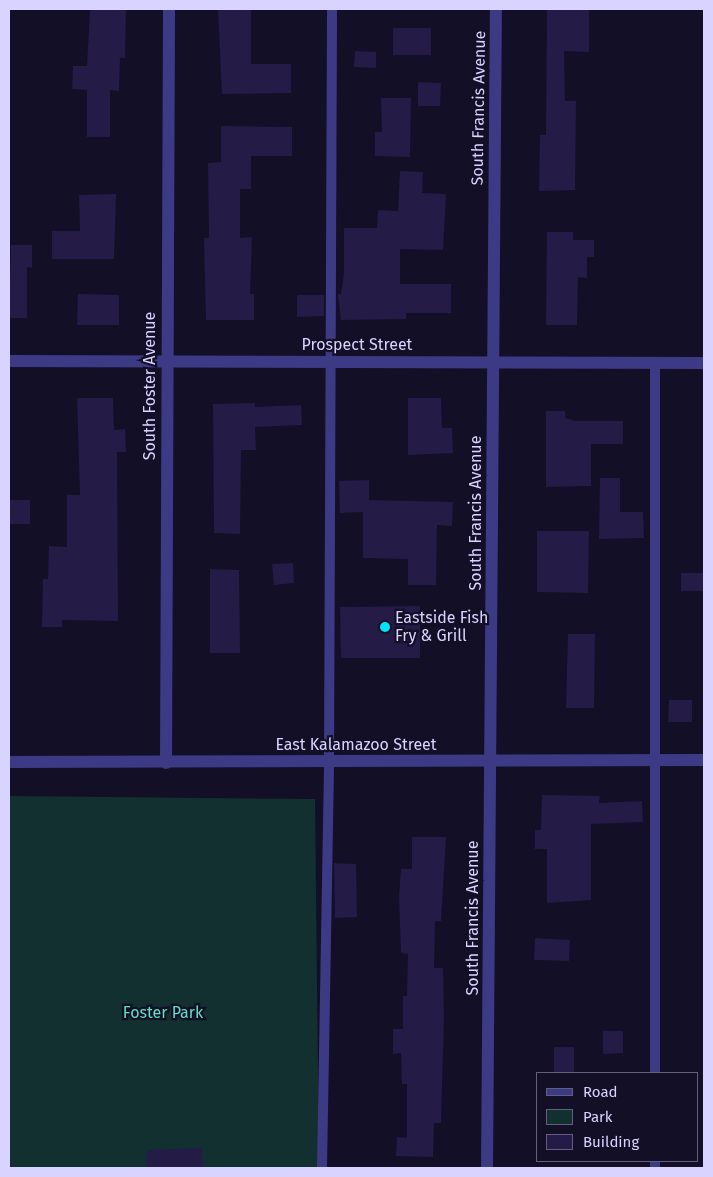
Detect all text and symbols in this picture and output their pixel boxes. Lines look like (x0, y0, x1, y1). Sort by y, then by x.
street label: South Francis Avenue (468, 30, 490, 186)
street label: South Foster Avenue (140, 312, 160, 460)
street label: Prospect Street (302, 335, 412, 355)
street label: South Francis Avenue (466, 436, 486, 590)
place label: Eastside Fish Fry & Grill (395, 608, 488, 646)
marker: Eastside Fish Fry & Grill (379, 621, 391, 633)
street label: East Kalamazoo Street (275, 735, 437, 755)
street label: South Francis Avenue (463, 841, 483, 995)
park label: Foster Park (123, 1003, 203, 1023)
legend (536, 1072, 698, 1162)
text: Road (583, 1083, 618, 1101)
text: Park (583, 1108, 613, 1126)
text: Building (583, 1133, 639, 1151)

